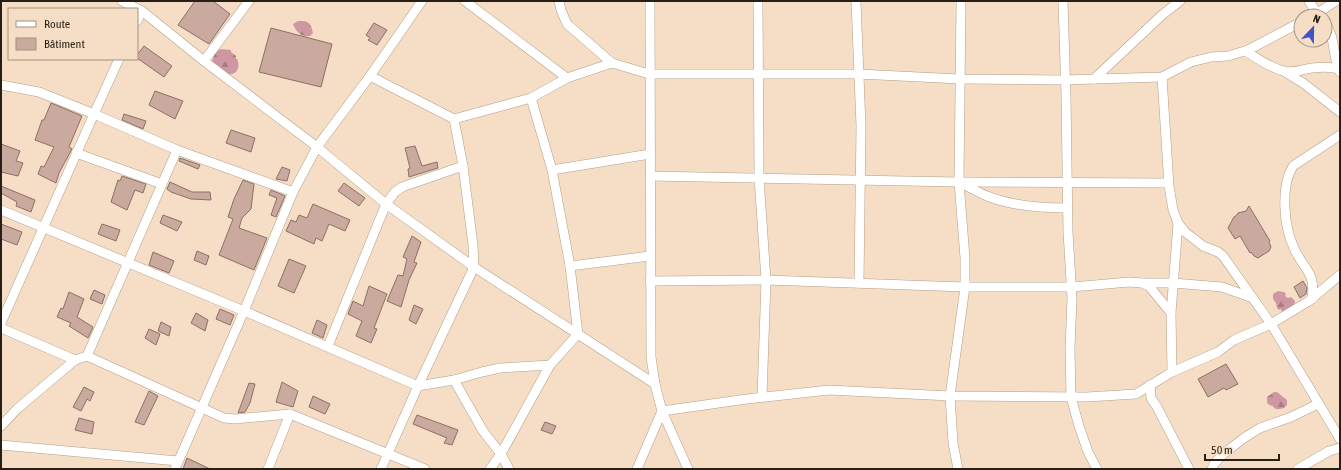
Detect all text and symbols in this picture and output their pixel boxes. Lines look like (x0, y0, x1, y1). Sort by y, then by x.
legend (8, 8, 138, 60)
north arrow (1293, 8, 1333, 48)
text: N (1311, 12, 1322, 26)
text: Route (44, 17, 70, 31)
text: Bâtiment (44, 37, 85, 51)
scale bar (1205, 436, 1279, 462)
text: 50 m (1211, 443, 1233, 457)

